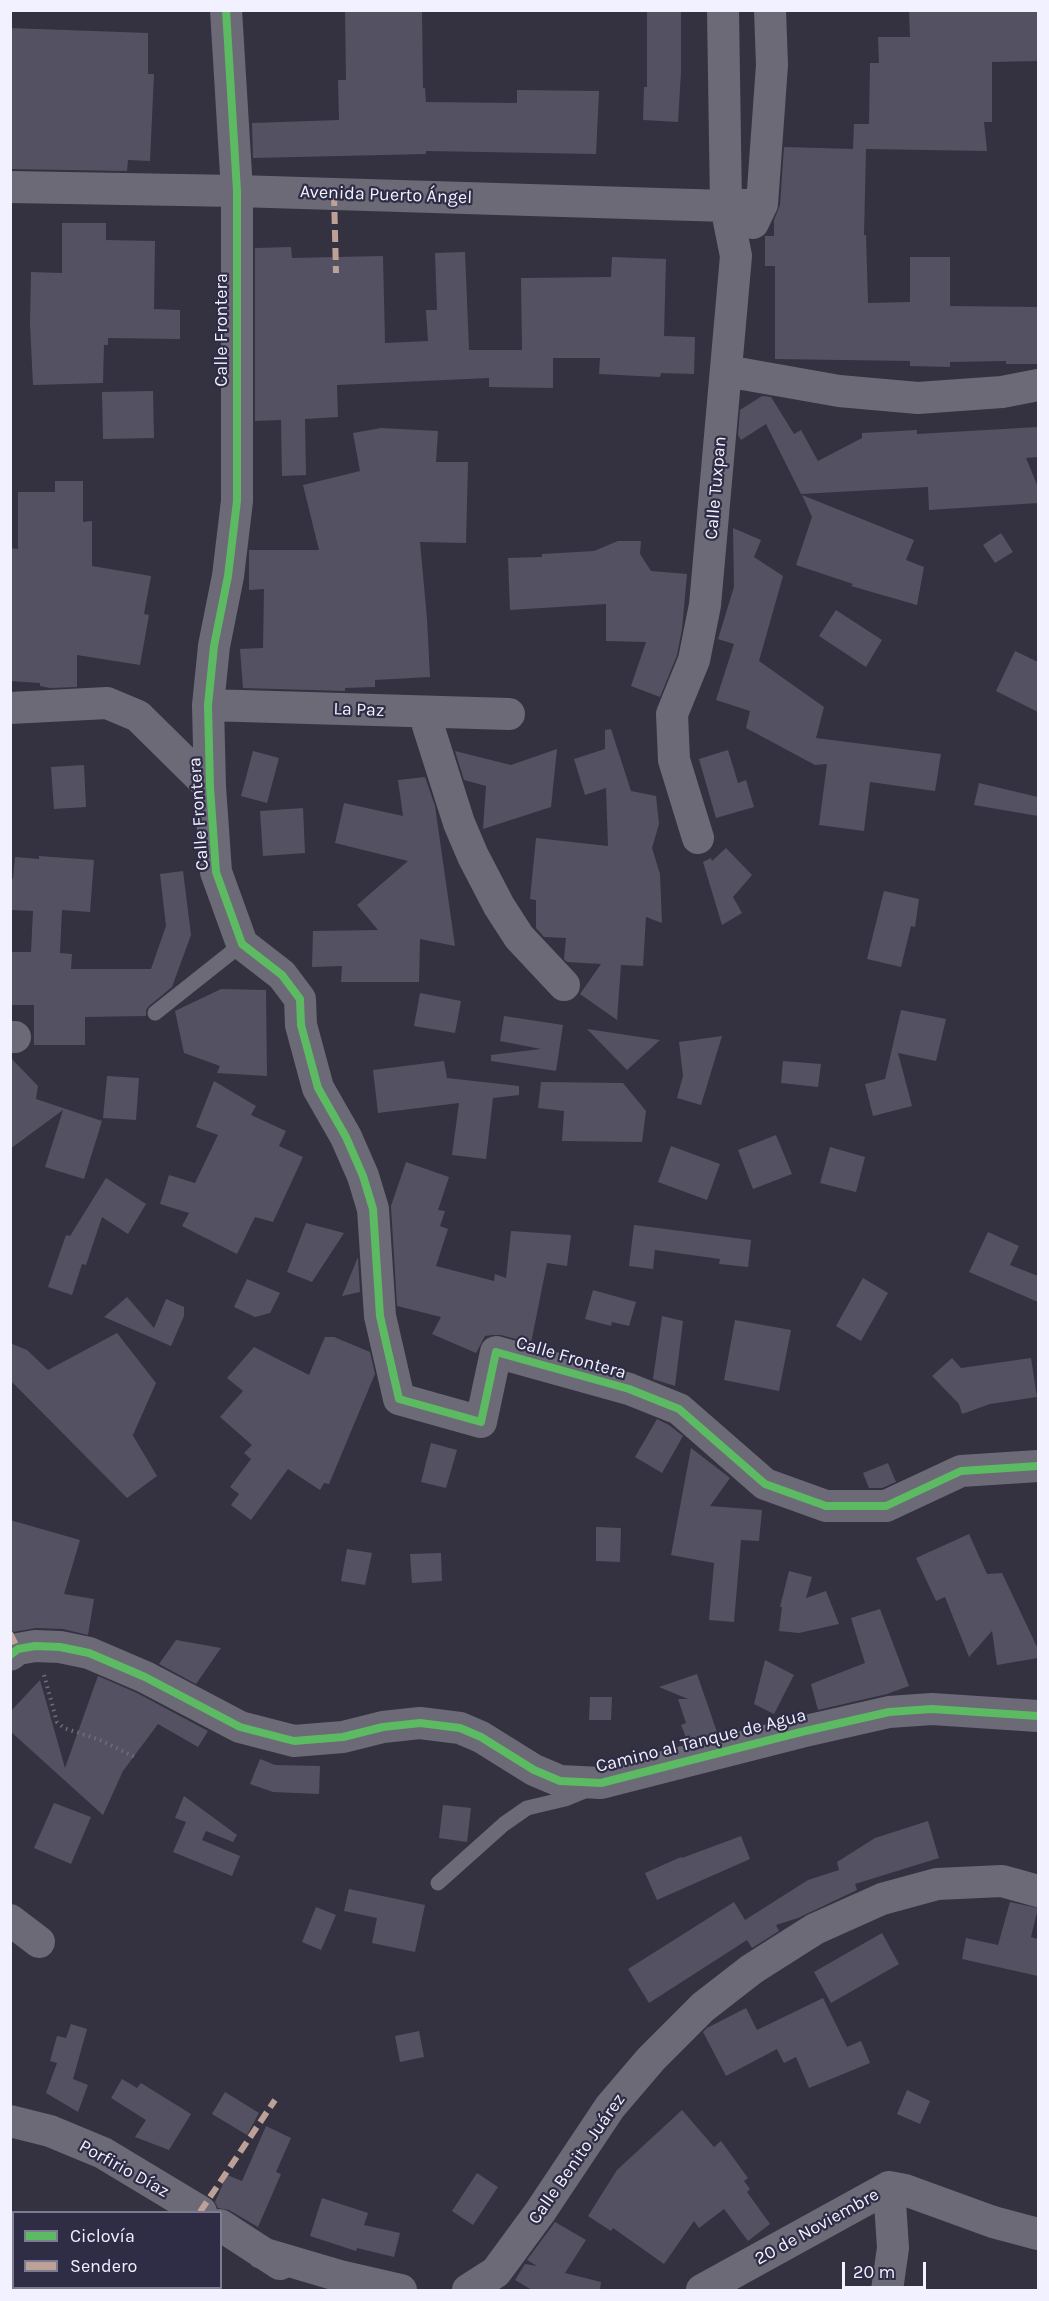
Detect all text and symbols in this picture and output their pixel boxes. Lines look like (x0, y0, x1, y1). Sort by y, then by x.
street label: Avenida Puerto Ángel (299, 181, 473, 209)
street label: Calle Frontera (211, 273, 233, 387)
street label: Calle Tuxpan (701, 435, 731, 541)
street label: La Paz (333, 698, 385, 722)
street label: Calle Frontera (184, 757, 214, 871)
street label: Calle Frontera (513, 1332, 629, 1384)
street label: Camino al Tanque de Agua (594, 1704, 808, 1778)
street label: Calle Benito Juárez (524, 2090, 630, 2228)
street label: Porfirio Díaz (75, 2135, 173, 2203)
street label: 20 de Noviembre (751, 2184, 883, 2270)
legend (12, 2211, 222, 2289)
text: Ciclovía (70, 2225, 135, 2247)
scale bar (845, 2250, 929, 2288)
text: Sendero (70, 2255, 137, 2277)
text: 20 m (853, 2261, 895, 2283)

